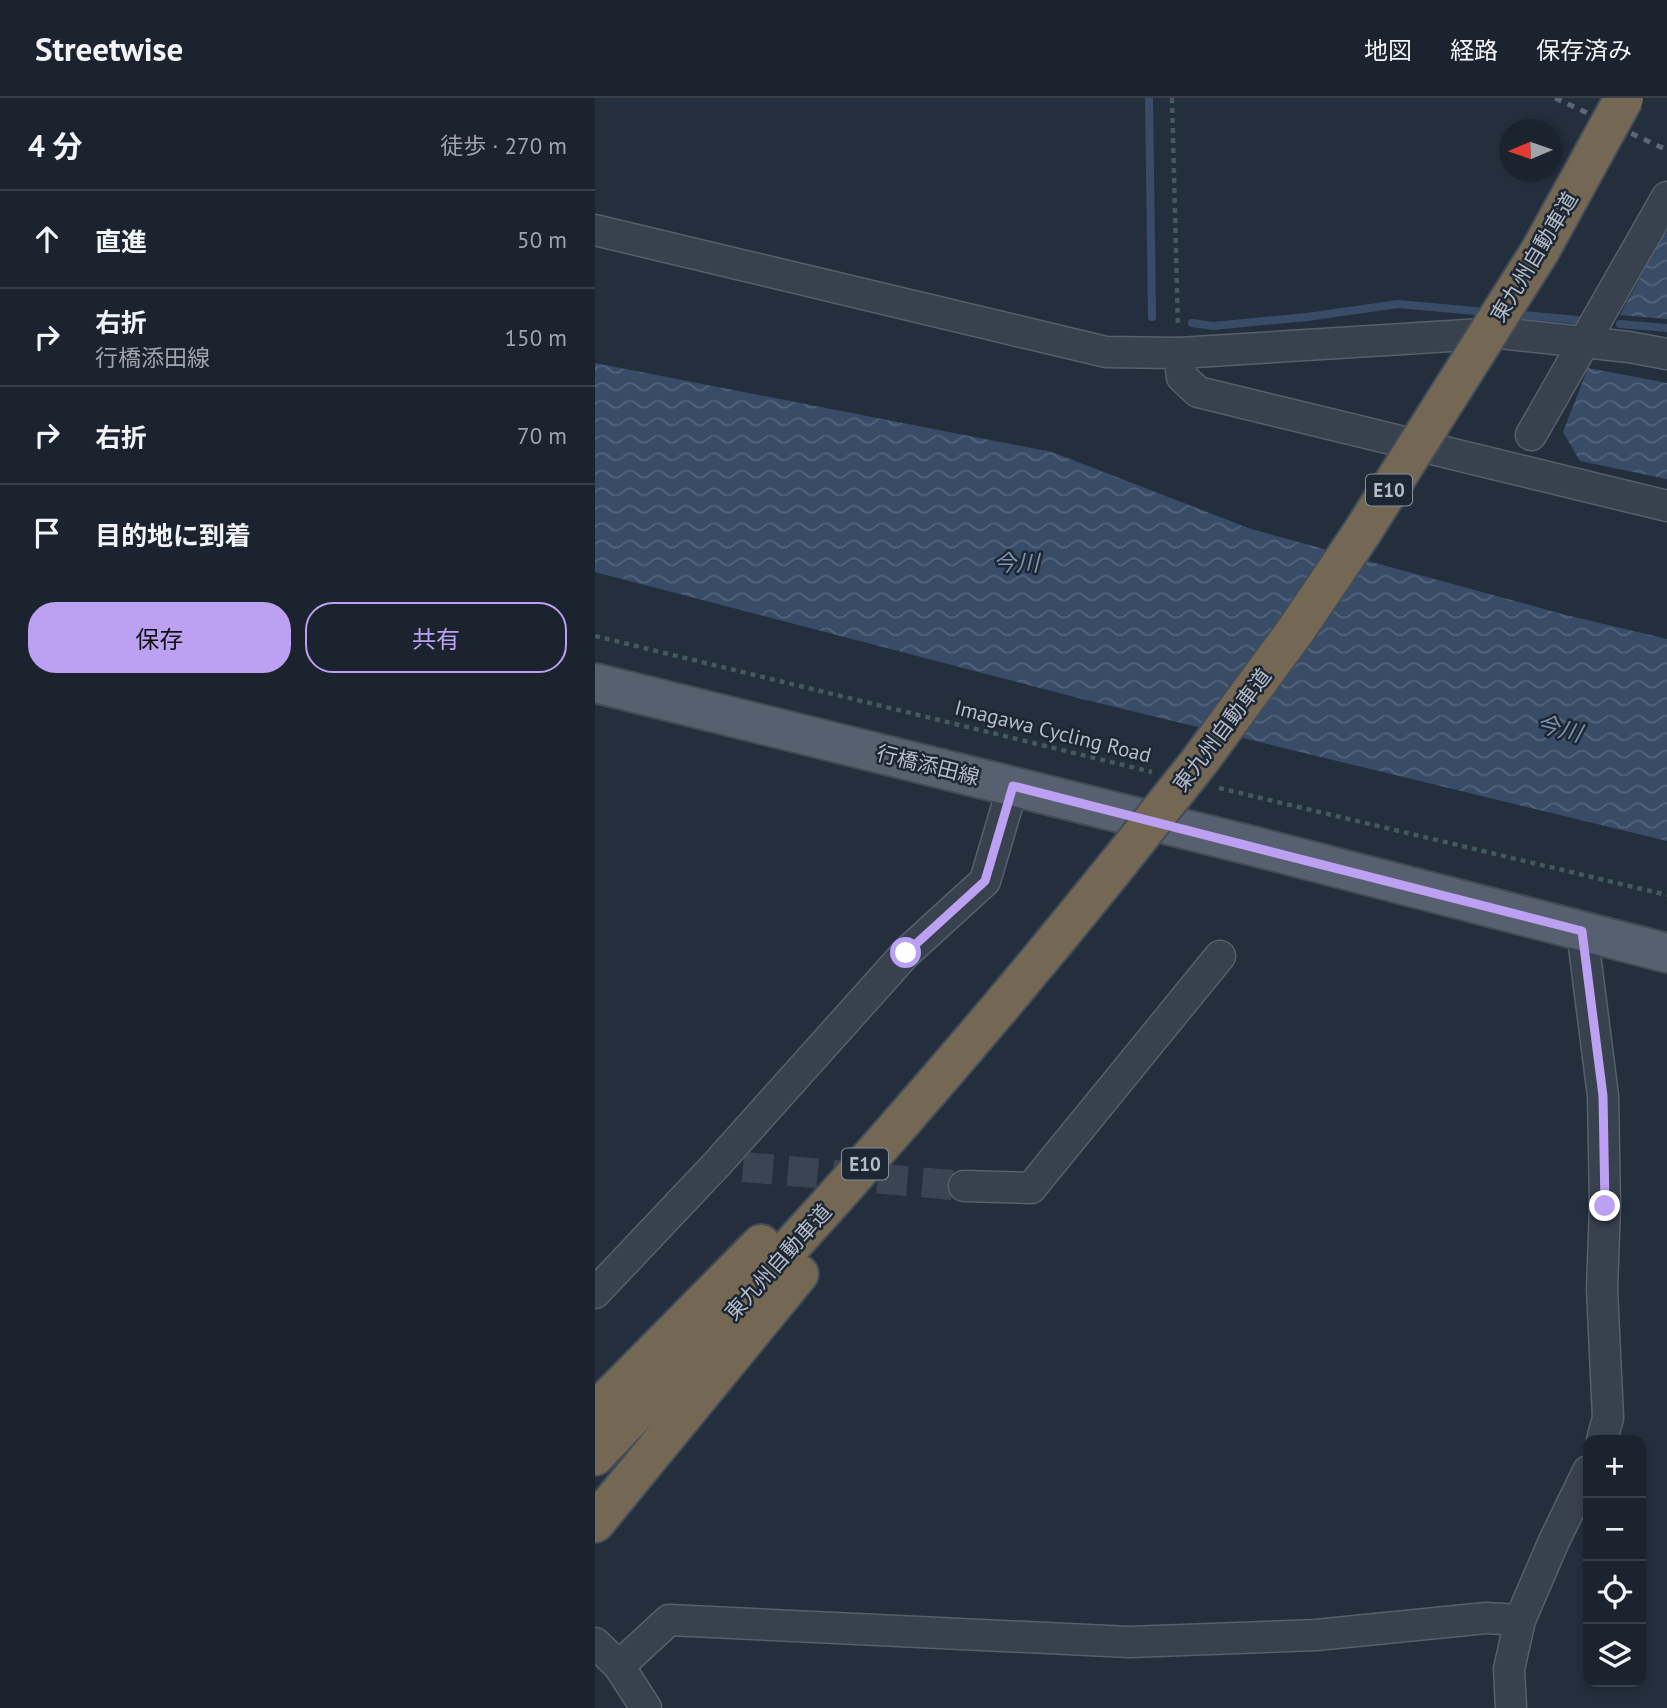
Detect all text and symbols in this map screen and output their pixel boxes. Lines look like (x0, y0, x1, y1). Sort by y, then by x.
text: Streetwise (35, 27, 183, 70)
text: 地図 (1364, 35, 1412, 66)
text: 経路 (1450, 35, 1498, 66)
text: 保存済み (1536, 35, 1632, 66)
north arrow (1499, 119, 1562, 182)
text: 4 分 (28, 126, 83, 165)
text: 徒歩 · 270 m (440, 131, 567, 160)
street label: 東九州自動車道 (1485, 187, 1583, 327)
icon: ahead (28, 220, 66, 258)
text: 直進 (95, 225, 147, 258)
text: 50 m (517, 225, 567, 254)
text: 右折 (95, 306, 147, 339)
icon: right (28, 318, 66, 356)
text: 150 m (505, 323, 567, 352)
text: 行橋添田線 (95, 343, 210, 372)
icon: right (28, 416, 66, 454)
text: 右折 (95, 421, 147, 454)
text: 70 m (517, 421, 567, 450)
road number: E10 (1366, 474, 1412, 506)
icon: arrive (28, 514, 66, 552)
text: 目的地に到着 (95, 519, 251, 552)
water label: 今川 (993, 548, 1042, 577)
button: 保存 (28, 602, 291, 673)
button: 共有 (305, 602, 567, 673)
street label: 東九州自動車道 (1167, 663, 1277, 797)
street label: Imagawa Cycling Road (952, 694, 1154, 768)
water label: 今川 (1533, 708, 1588, 748)
street label: 行橋添田線 (874, 739, 982, 791)
route start (890, 937, 921, 968)
road number: E10 (842, 1148, 888, 1180)
route end (1589, 1190, 1620, 1221)
street label: 東九州自動車道 (719, 1198, 837, 1326)
map controls (1583, 1435, 1646, 1687)
button: + (1583, 1435, 1646, 1498)
button: − (1583, 1498, 1646, 1561)
button: locate (1583, 1561, 1646, 1624)
button: layers (1583, 1624, 1646, 1687)

